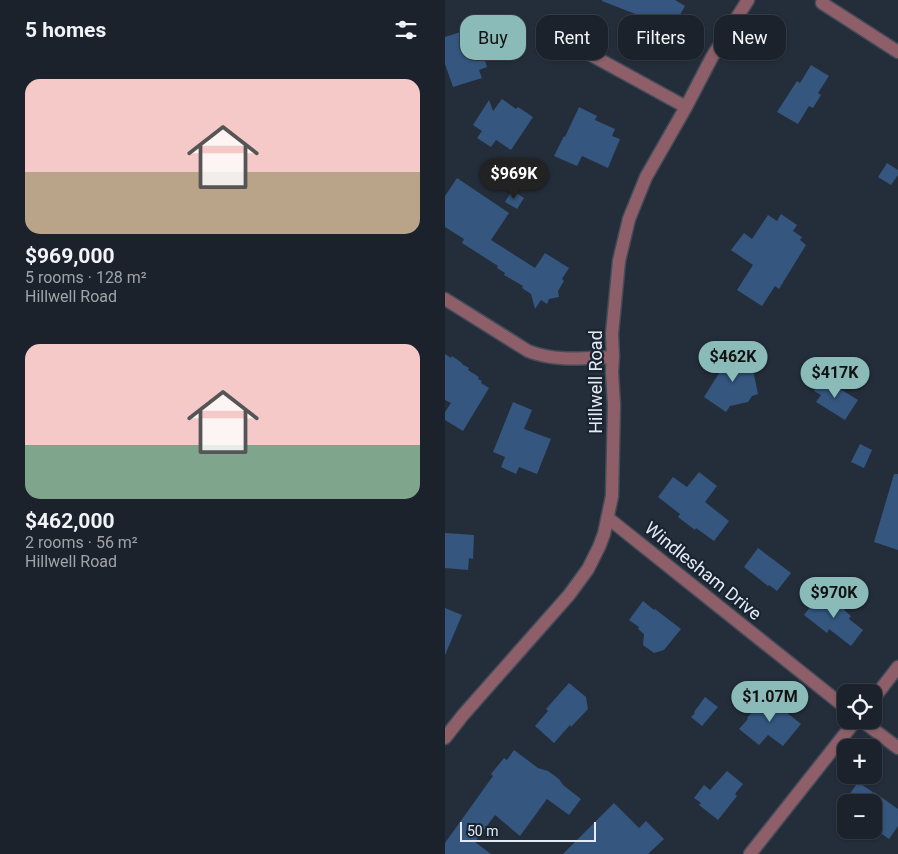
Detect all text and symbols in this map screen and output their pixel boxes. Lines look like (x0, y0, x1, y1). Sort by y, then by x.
chip: Buy (460, 15, 526, 60)
chip: Rent (536, 15, 608, 60)
chip: Filters (618, 15, 704, 60)
chip: New (714, 15, 786, 60)
icon: filters (392, 16, 420, 44)
text: 5 homes (25, 18, 106, 42)
icon: home (178, 112, 268, 202)
pin: $969K (479, 158, 549, 200)
text: $969K (491, 164, 537, 183)
text: $969,000 (25, 244, 115, 268)
text: 5 rooms · 128 m² (25, 268, 147, 287)
text: Hillwell Road (25, 287, 117, 306)
street label: Hillwell Road (585, 330, 606, 434)
pin: $462K (698, 340, 768, 383)
text: $462K (710, 347, 756, 366)
pin: $417K (800, 356, 870, 399)
text: $417K (812, 363, 858, 382)
icon: home (178, 377, 268, 467)
text: $462,000 (25, 509, 115, 533)
street label: Windlesham Drive (641, 517, 766, 624)
text: 2 rooms · 56 m² (25, 533, 138, 552)
text: Hillwell Road (25, 552, 117, 571)
pin: $970K (799, 576, 869, 619)
text: $970K (811, 583, 857, 602)
pin: $1.07M (729, 680, 811, 723)
map controls (837, 684, 882, 839)
button: locate (837, 684, 882, 729)
text: $1.07M (742, 687, 798, 706)
button: + (837, 739, 882, 784)
button: − (837, 794, 882, 839)
scale bar (460, 819, 596, 842)
text: 50 m (467, 823, 499, 839)

